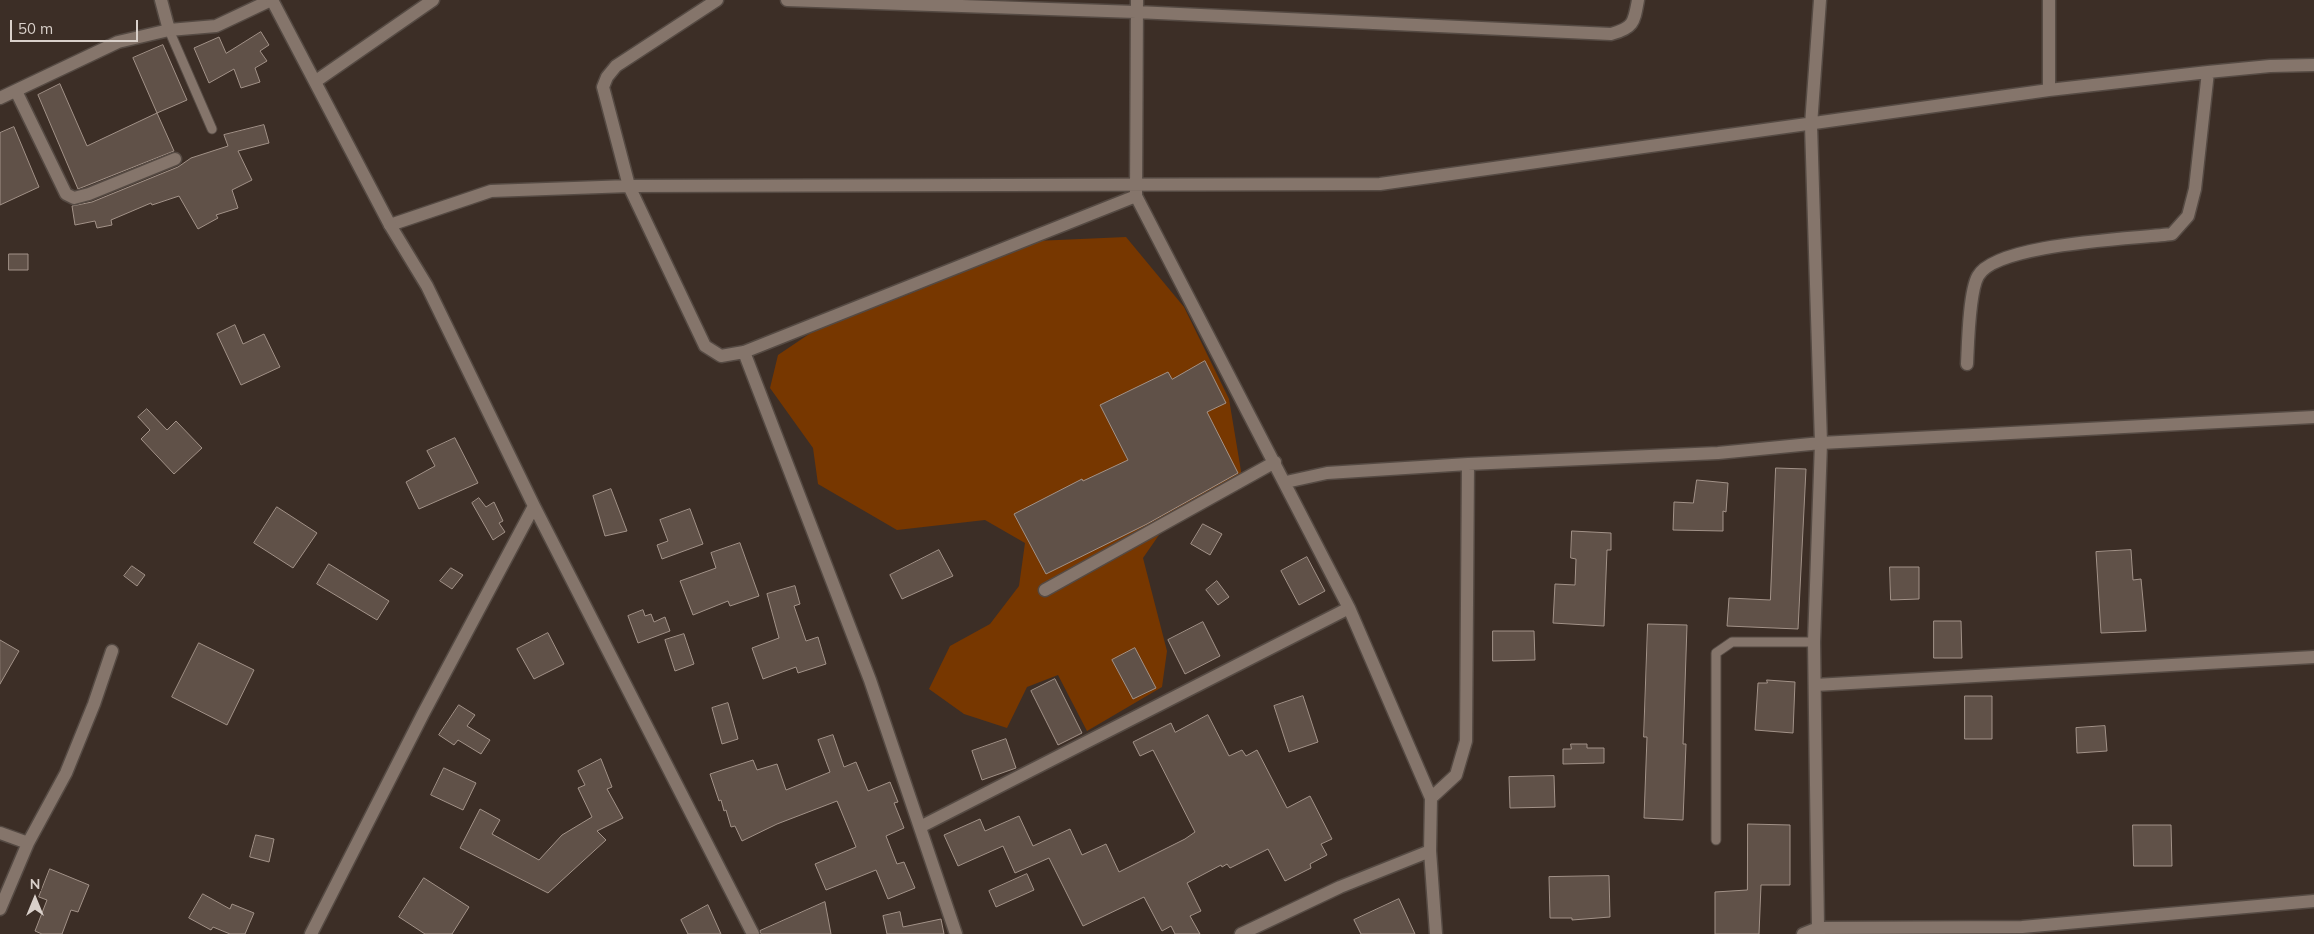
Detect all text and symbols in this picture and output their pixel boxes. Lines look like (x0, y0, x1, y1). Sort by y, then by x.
scale bar (12, 10, 140, 42)
text: 50 m (18, 19, 53, 38)
north arrow (10, 874, 60, 924)
text: N (30, 875, 40, 893)

